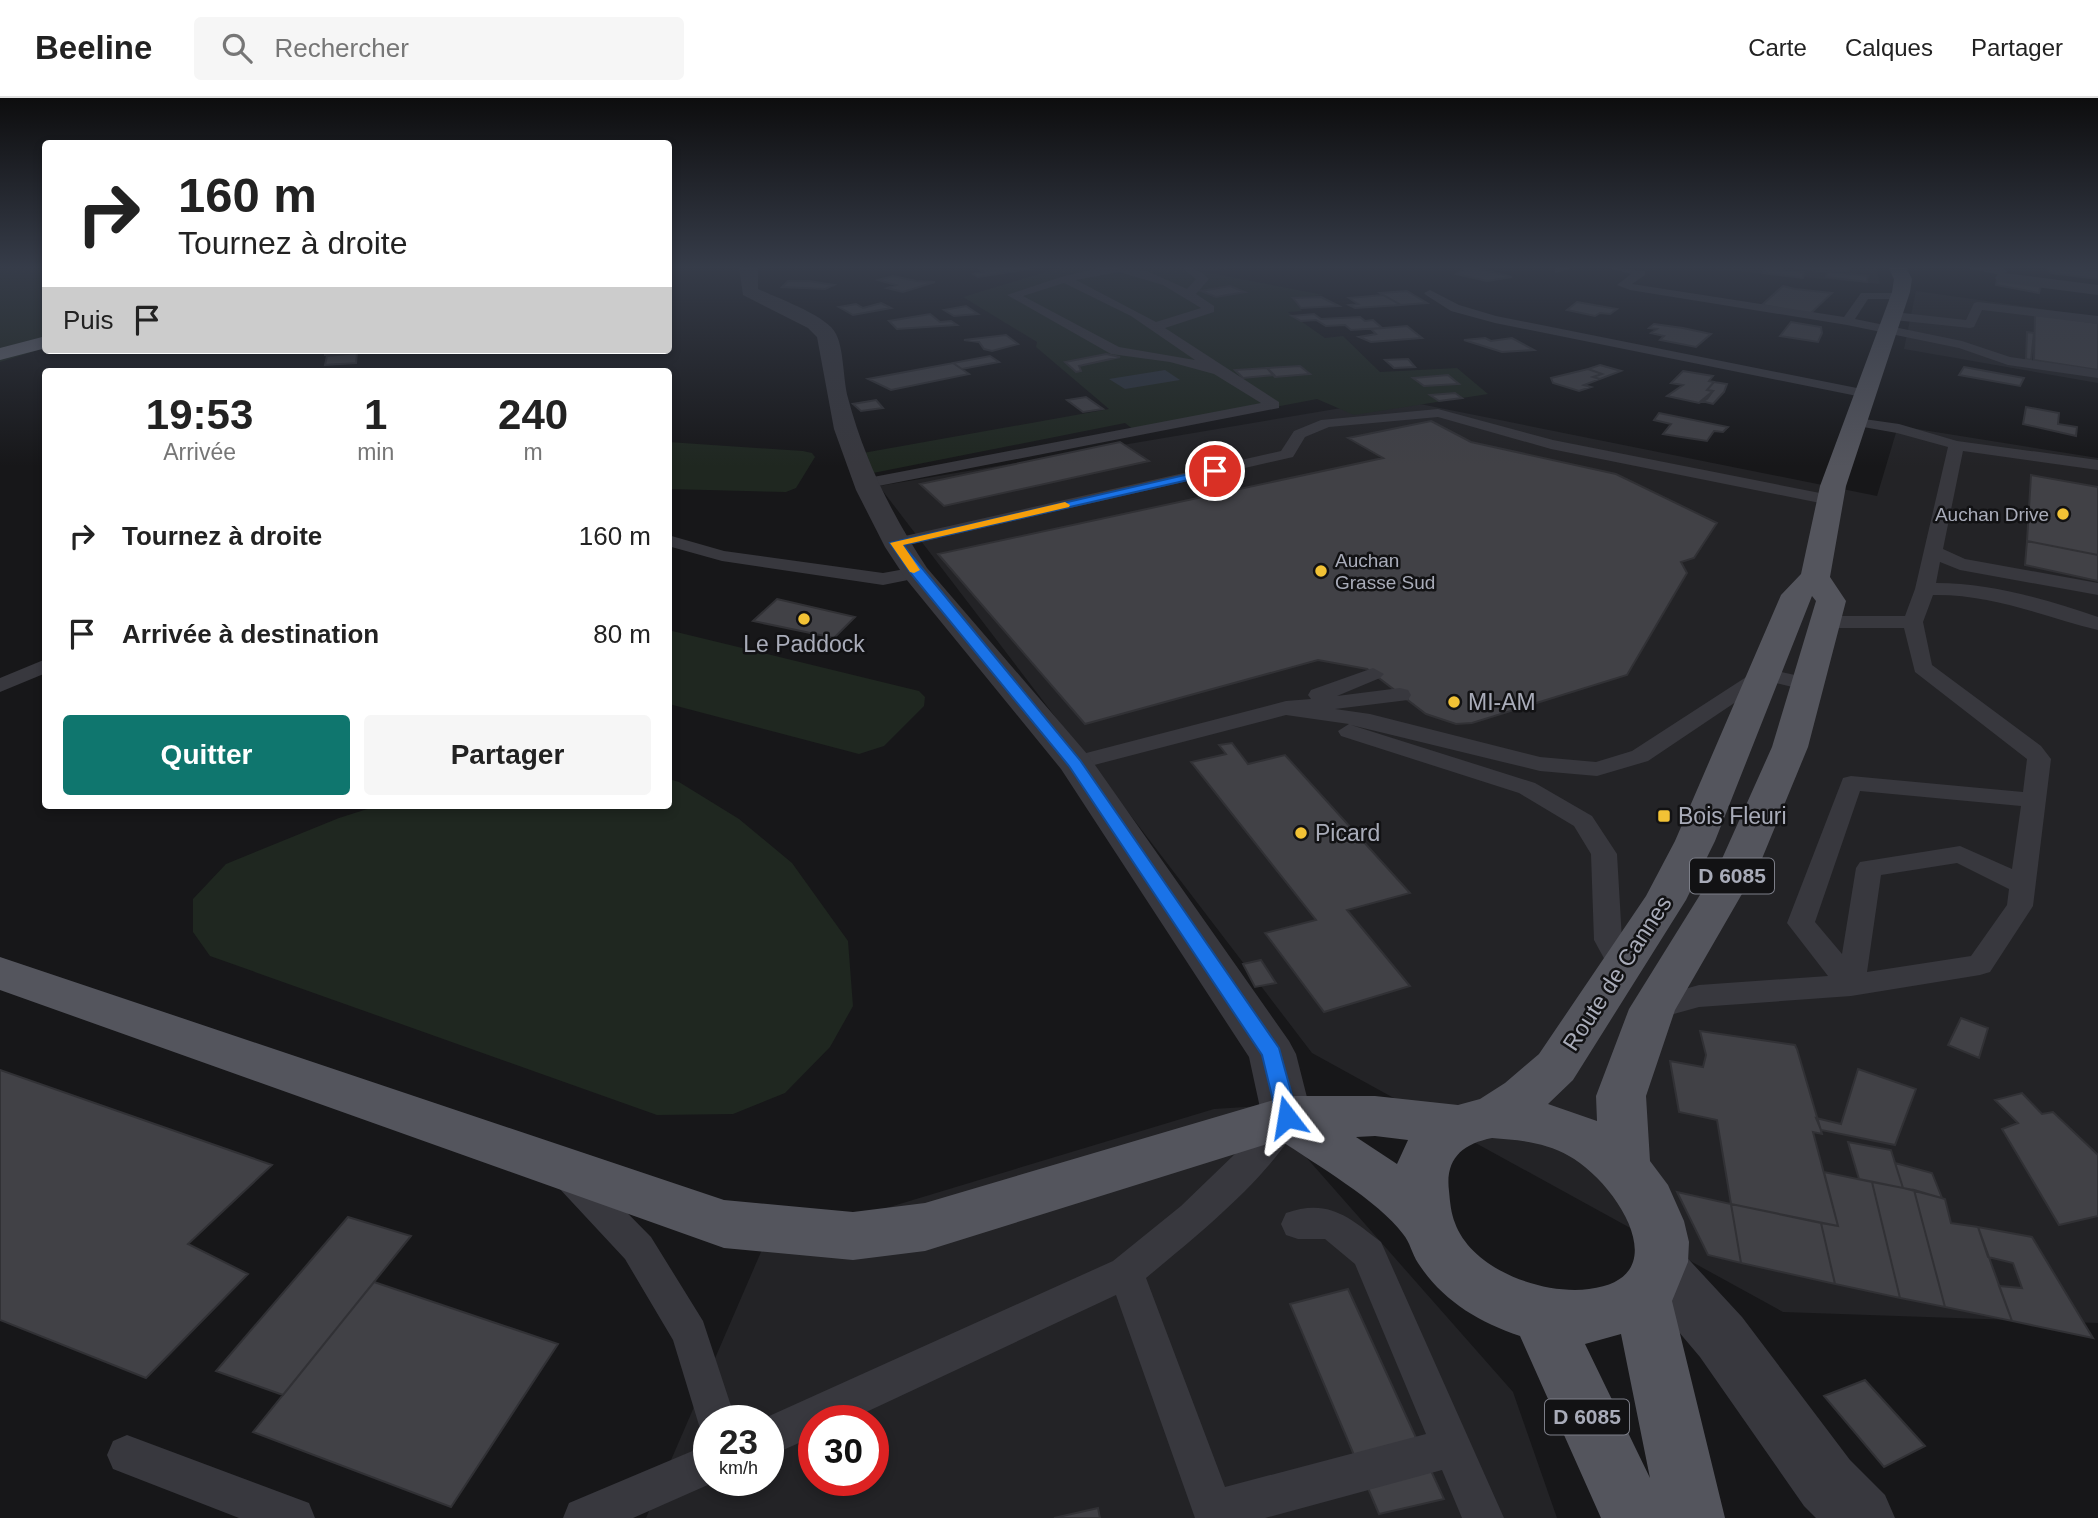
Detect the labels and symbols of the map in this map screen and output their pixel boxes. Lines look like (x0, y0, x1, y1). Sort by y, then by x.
pin (1185, 441, 1245, 501)
place label: Auchan Drive (1935, 504, 2049, 525)
marker: Auchan Drive (2055, 506, 2071, 522)
place label: Auchan Grasse Sud (1335, 550, 1435, 593)
marker: Auchan Grasse Sud (1313, 563, 1329, 579)
marker: Le Paddock (796, 611, 812, 627)
place label: Le Paddock (743, 631, 865, 657)
place label: MI-AM (1468, 689, 1536, 715)
marker: MI-AM (1446, 694, 1462, 710)
place label: Bois Fleuri (1678, 803, 1787, 829)
marker: Bois Fleuri (1656, 808, 1672, 824)
place label: Picard (1315, 820, 1380, 846)
marker: Picard (1293, 825, 1309, 841)
road number: D 6085 (1690, 858, 1774, 894)
street label: Route de Cannes (1557, 891, 1677, 1055)
position arrow (1250, 1080, 1324, 1154)
road number: D 6085 (1545, 1400, 1629, 1434)
speed limit sign: 30 (798, 1405, 889, 1496)

